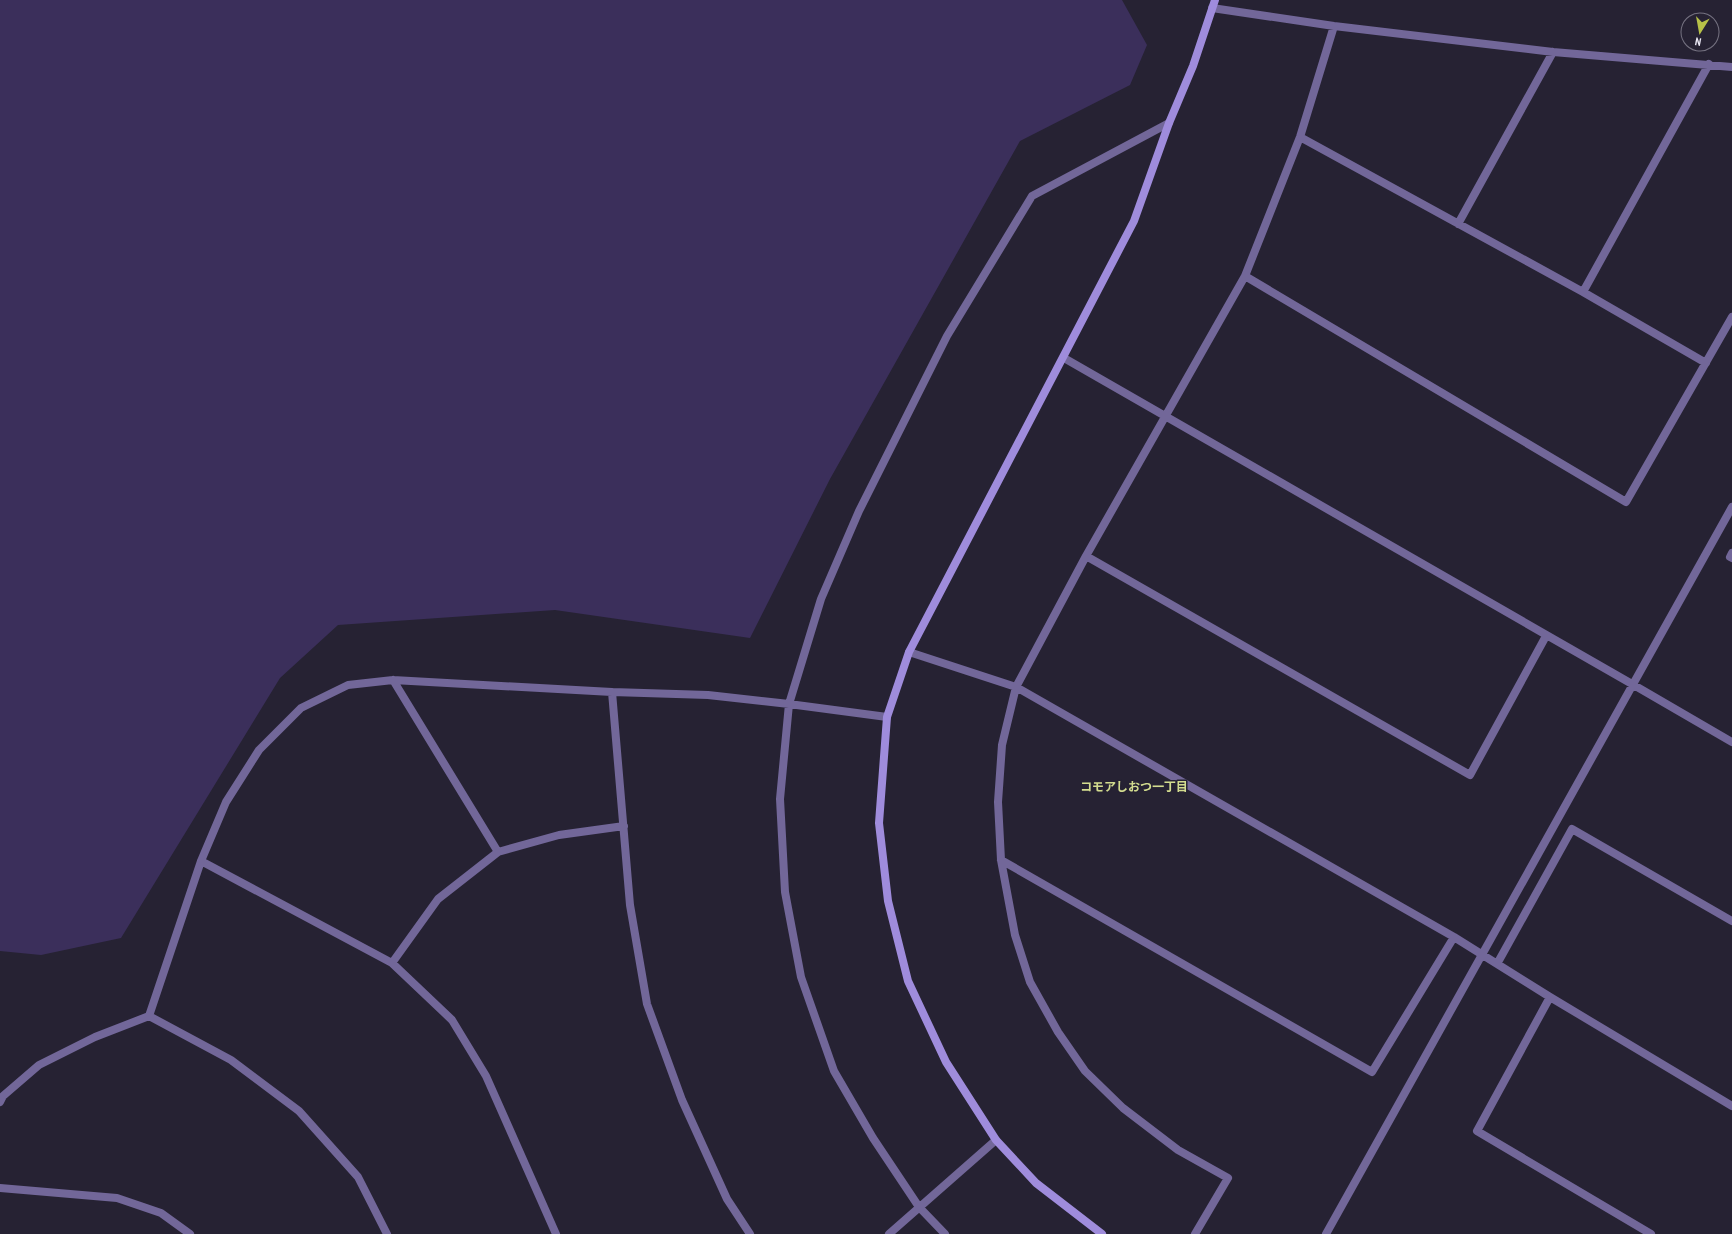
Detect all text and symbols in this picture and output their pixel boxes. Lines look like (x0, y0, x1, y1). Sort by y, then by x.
north arrow (1680, 12, 1720, 52)
text: N (1694, 34, 1702, 49)
district label: コモアしおつ一丁目 (1080, 779, 1188, 794)

